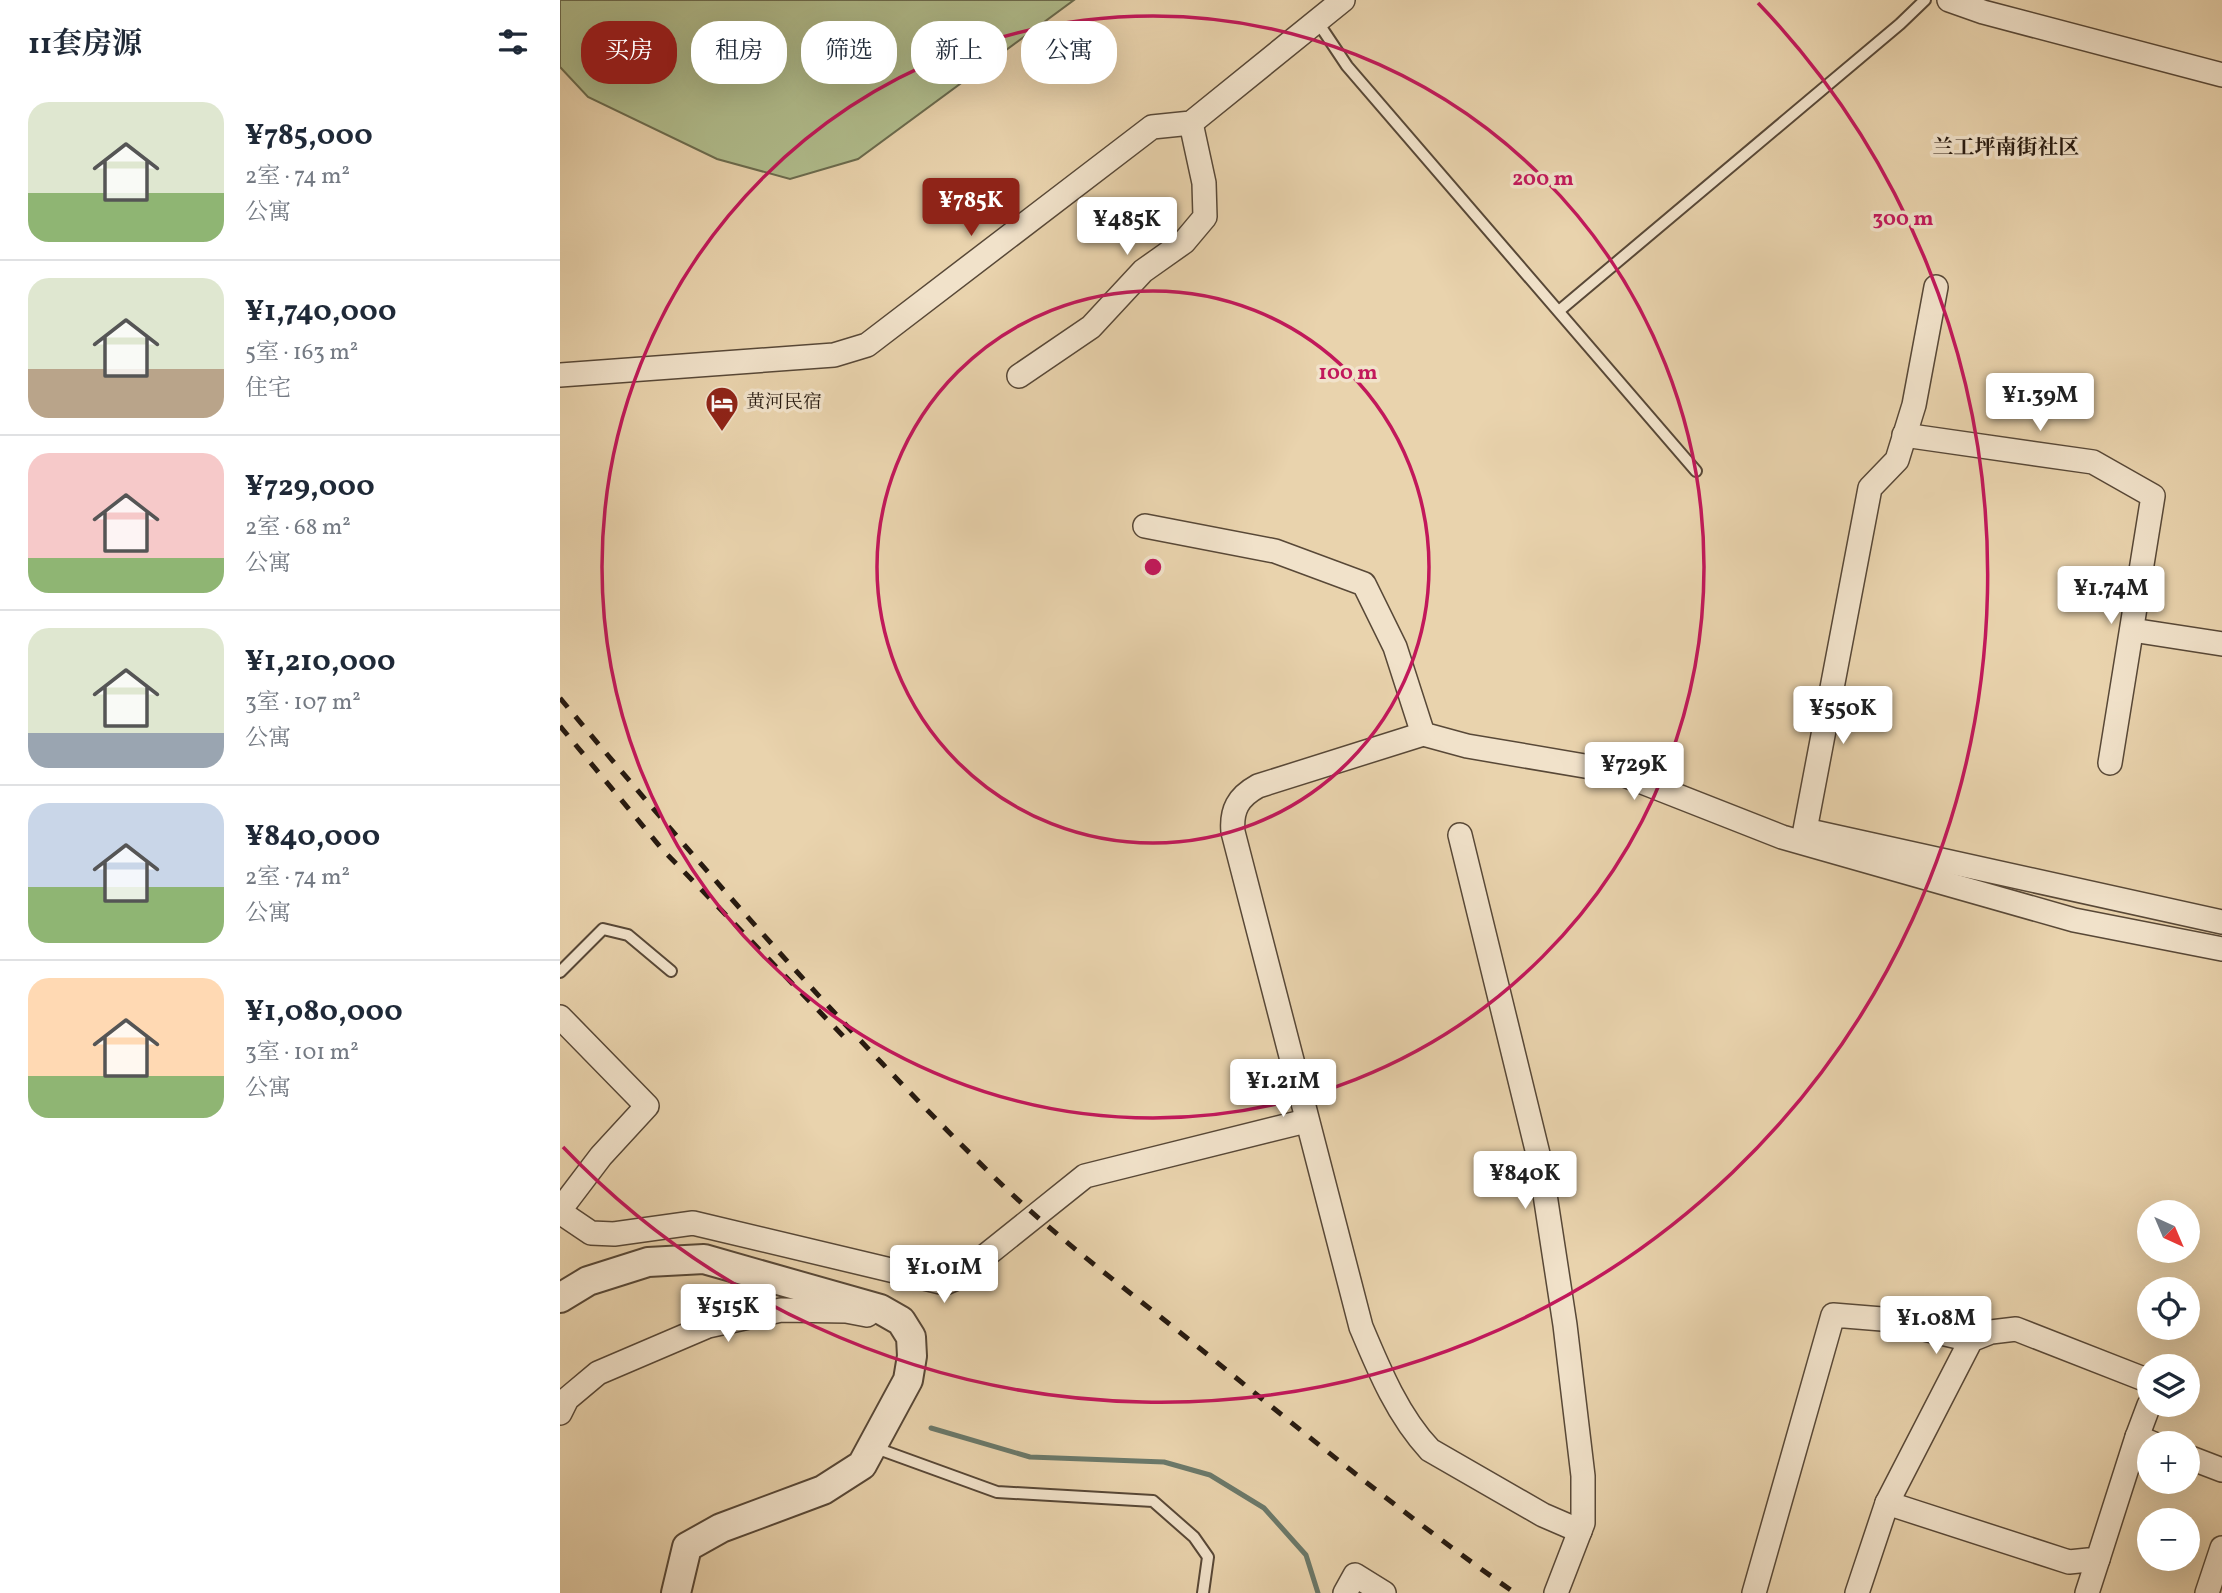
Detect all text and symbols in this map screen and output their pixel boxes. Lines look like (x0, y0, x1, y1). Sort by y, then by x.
chip: 买房 (581, 21, 677, 84)
chip: 租房 (691, 21, 787, 84)
chip: 筛选 (801, 21, 897, 84)
chip: 新上 (911, 21, 1007, 84)
chip: 公寓 (1021, 21, 1117, 84)
icon: filters (494, 23, 532, 61)
text: 11套房源 (28, 24, 142, 66)
text: ¥785,000 (245, 115, 373, 157)
icon: home (84, 130, 168, 214)
district label: 兰工坪南街社区 (1933, 134, 2080, 163)
text: 2室 · 74 m² (245, 161, 350, 193)
text: 200 m (1512, 165, 1574, 194)
pin: ¥785K (922, 178, 1020, 238)
text: ¥785K (939, 185, 1003, 217)
text: 公寓 (245, 197, 291, 229)
pin: ¥485K (1078, 198, 1176, 257)
text: ¥485K (1093, 204, 1161, 236)
text: 300 m (1873, 205, 1933, 234)
text: ¥1,740,000 (245, 291, 397, 333)
icon: home (84, 306, 168, 390)
text: 5室 · 163 m² (245, 337, 358, 369)
text: 100 m (1318, 359, 1378, 388)
text: 住宅 (245, 373, 291, 405)
pin: ¥1.39M (1983, 374, 2097, 433)
text: ¥1.39M (2002, 380, 2078, 412)
hotel icon: 黄河民宿 (703, 384, 741, 433)
place label: 黄河民宿 (746, 390, 822, 416)
text: ¥729,000 (245, 466, 375, 508)
icon: home (84, 481, 168, 565)
text: 2室 · 68 m² (245, 512, 351, 544)
text: 公寓 (245, 548, 291, 580)
centre of rings (1141, 555, 1165, 579)
pin: ¥1.74M (2054, 566, 2168, 626)
text: ¥1.74M (2074, 573, 2148, 605)
text: ¥1,210,000 (245, 641, 396, 683)
icon: home (84, 656, 168, 740)
pin: ¥550K (1794, 686, 1892, 746)
text: 3室 · 107 m² (245, 687, 361, 719)
text: ¥550K (1809, 693, 1877, 725)
text: 公寓 (245, 723, 291, 755)
pin: ¥729K (1585, 742, 1683, 802)
text: ¥729K (1601, 749, 1667, 781)
text: ¥840,000 (245, 816, 380, 858)
icon: home (84, 831, 168, 915)
text: 2室 · 74 m² (245, 862, 350, 894)
text: 公寓 (245, 898, 291, 930)
text: ¥1,080,000 (245, 991, 403, 1033)
icon: home (84, 1006, 168, 1090)
text: 3室 · 101 m² (245, 1037, 359, 1069)
pin: ¥1.21M (1226, 1060, 1340, 1119)
text: ¥1.21M (1246, 1066, 1320, 1098)
text: 公寓 (245, 1073, 291, 1105)
pin: ¥840K (1476, 1152, 1574, 1211)
text: ¥840K (1490, 1158, 1560, 1190)
north arrow (2137, 1200, 2200, 1264)
map controls (2137, 1200, 2200, 1571)
pin: ¥1.01M (887, 1246, 1001, 1305)
text: ¥1.01M (906, 1252, 982, 1284)
button: locate (2137, 1277, 2200, 1340)
pin: ¥515K (679, 1284, 777, 1344)
text: ¥515K (697, 1291, 759, 1323)
pin: ¥1.08M (1879, 1296, 1993, 1356)
text: ¥1.08M (1896, 1303, 1976, 1335)
button: layers (2137, 1354, 2200, 1417)
button: + (2137, 1431, 2200, 1494)
button: − (2137, 1508, 2200, 1571)

